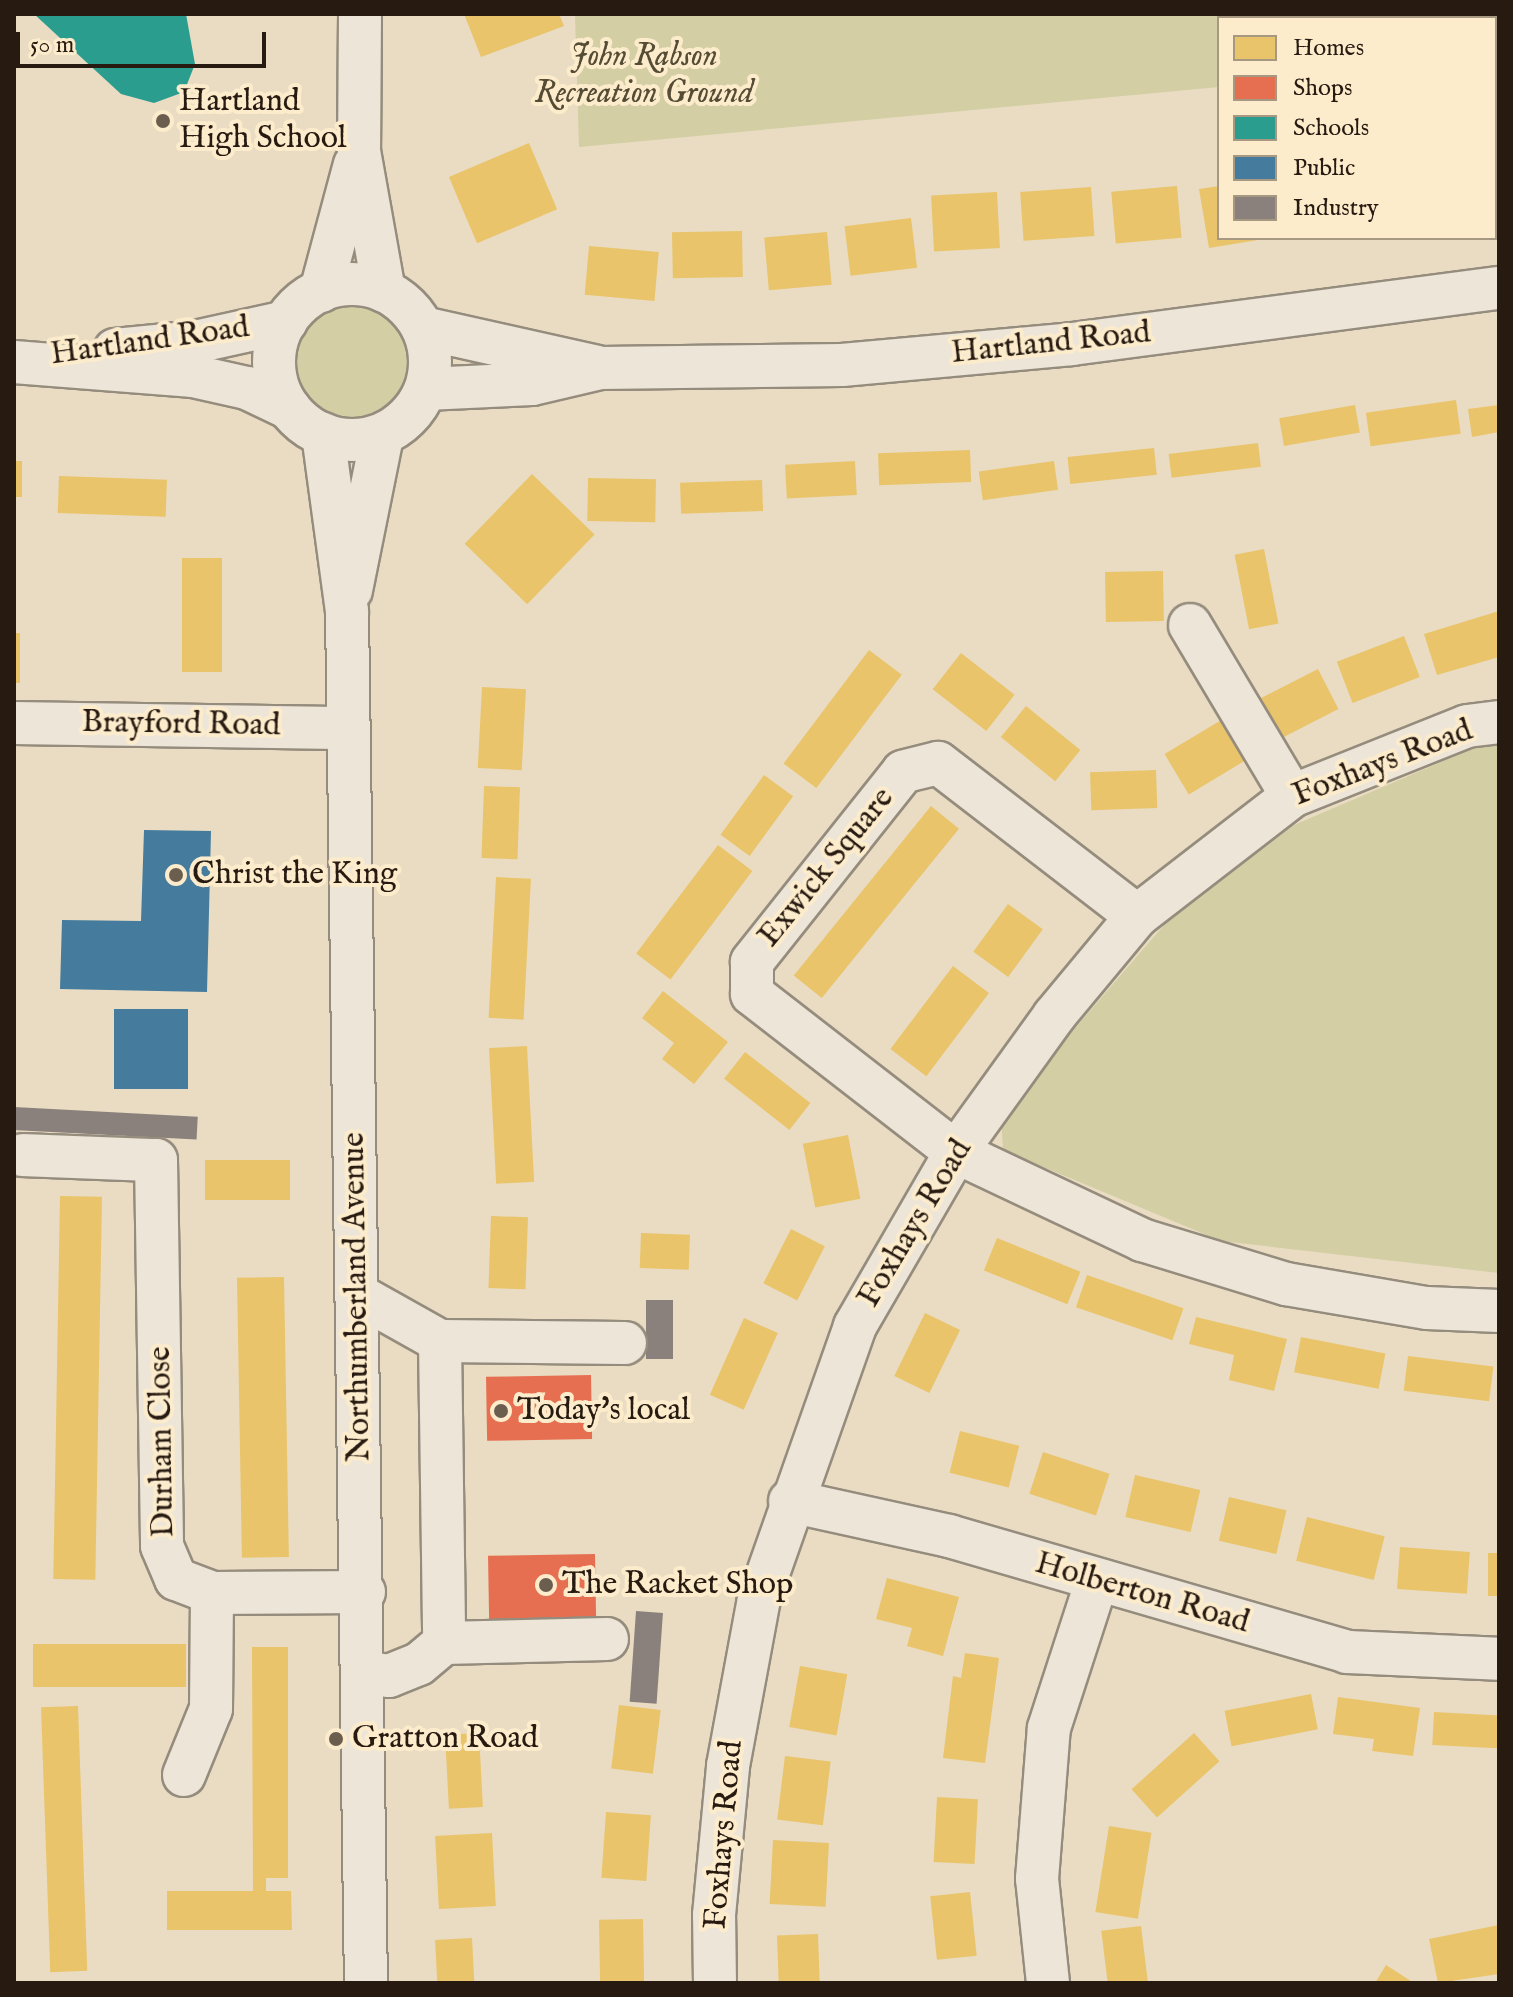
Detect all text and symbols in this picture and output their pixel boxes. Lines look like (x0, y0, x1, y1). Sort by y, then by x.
scale bar (20, 16, 270, 66)
legend (1217, 16, 1497, 240)
text: 50 m (30, 30, 74, 61)
text: Homes (1293, 33, 1364, 64)
park label: John Rabson Recreation Ground (534, 39, 754, 114)
text: Shops (1293, 73, 1352, 104)
place label: Hartland High School (179, 84, 347, 159)
marker: Hartland High School (154, 112, 172, 130)
text: Schools (1293, 113, 1369, 144)
text: Public (1293, 153, 1355, 184)
text: Industry (1293, 193, 1379, 224)
street label: Hartland Road (48, 309, 252, 375)
street label: Hartland Road (950, 314, 1152, 374)
street label: Brayford Road (81, 704, 281, 746)
street label: Foxhays Road (1288, 712, 1478, 816)
street label: Exwick Square (751, 780, 903, 956)
place label: Christ the King (192, 856, 397, 894)
marker: Christ the King (167, 866, 185, 884)
street label: Northumberland Avenue (336, 1132, 380, 1462)
street label: Foxhays Road (851, 1133, 981, 1315)
street label: Durham Close (142, 1346, 184, 1538)
place label: Today's local (517, 1392, 690, 1430)
marker: Today's local (492, 1402, 510, 1420)
street label: Holberton Road (1031, 1545, 1253, 1643)
place label: The Racket Shop (562, 1566, 793, 1604)
marker: The Racket Shop (537, 1576, 555, 1594)
place label: Gratton Road (352, 1720, 538, 1758)
marker: Gratton Road (327, 1730, 345, 1748)
street label: Foxhays Road (698, 1739, 752, 1931)

